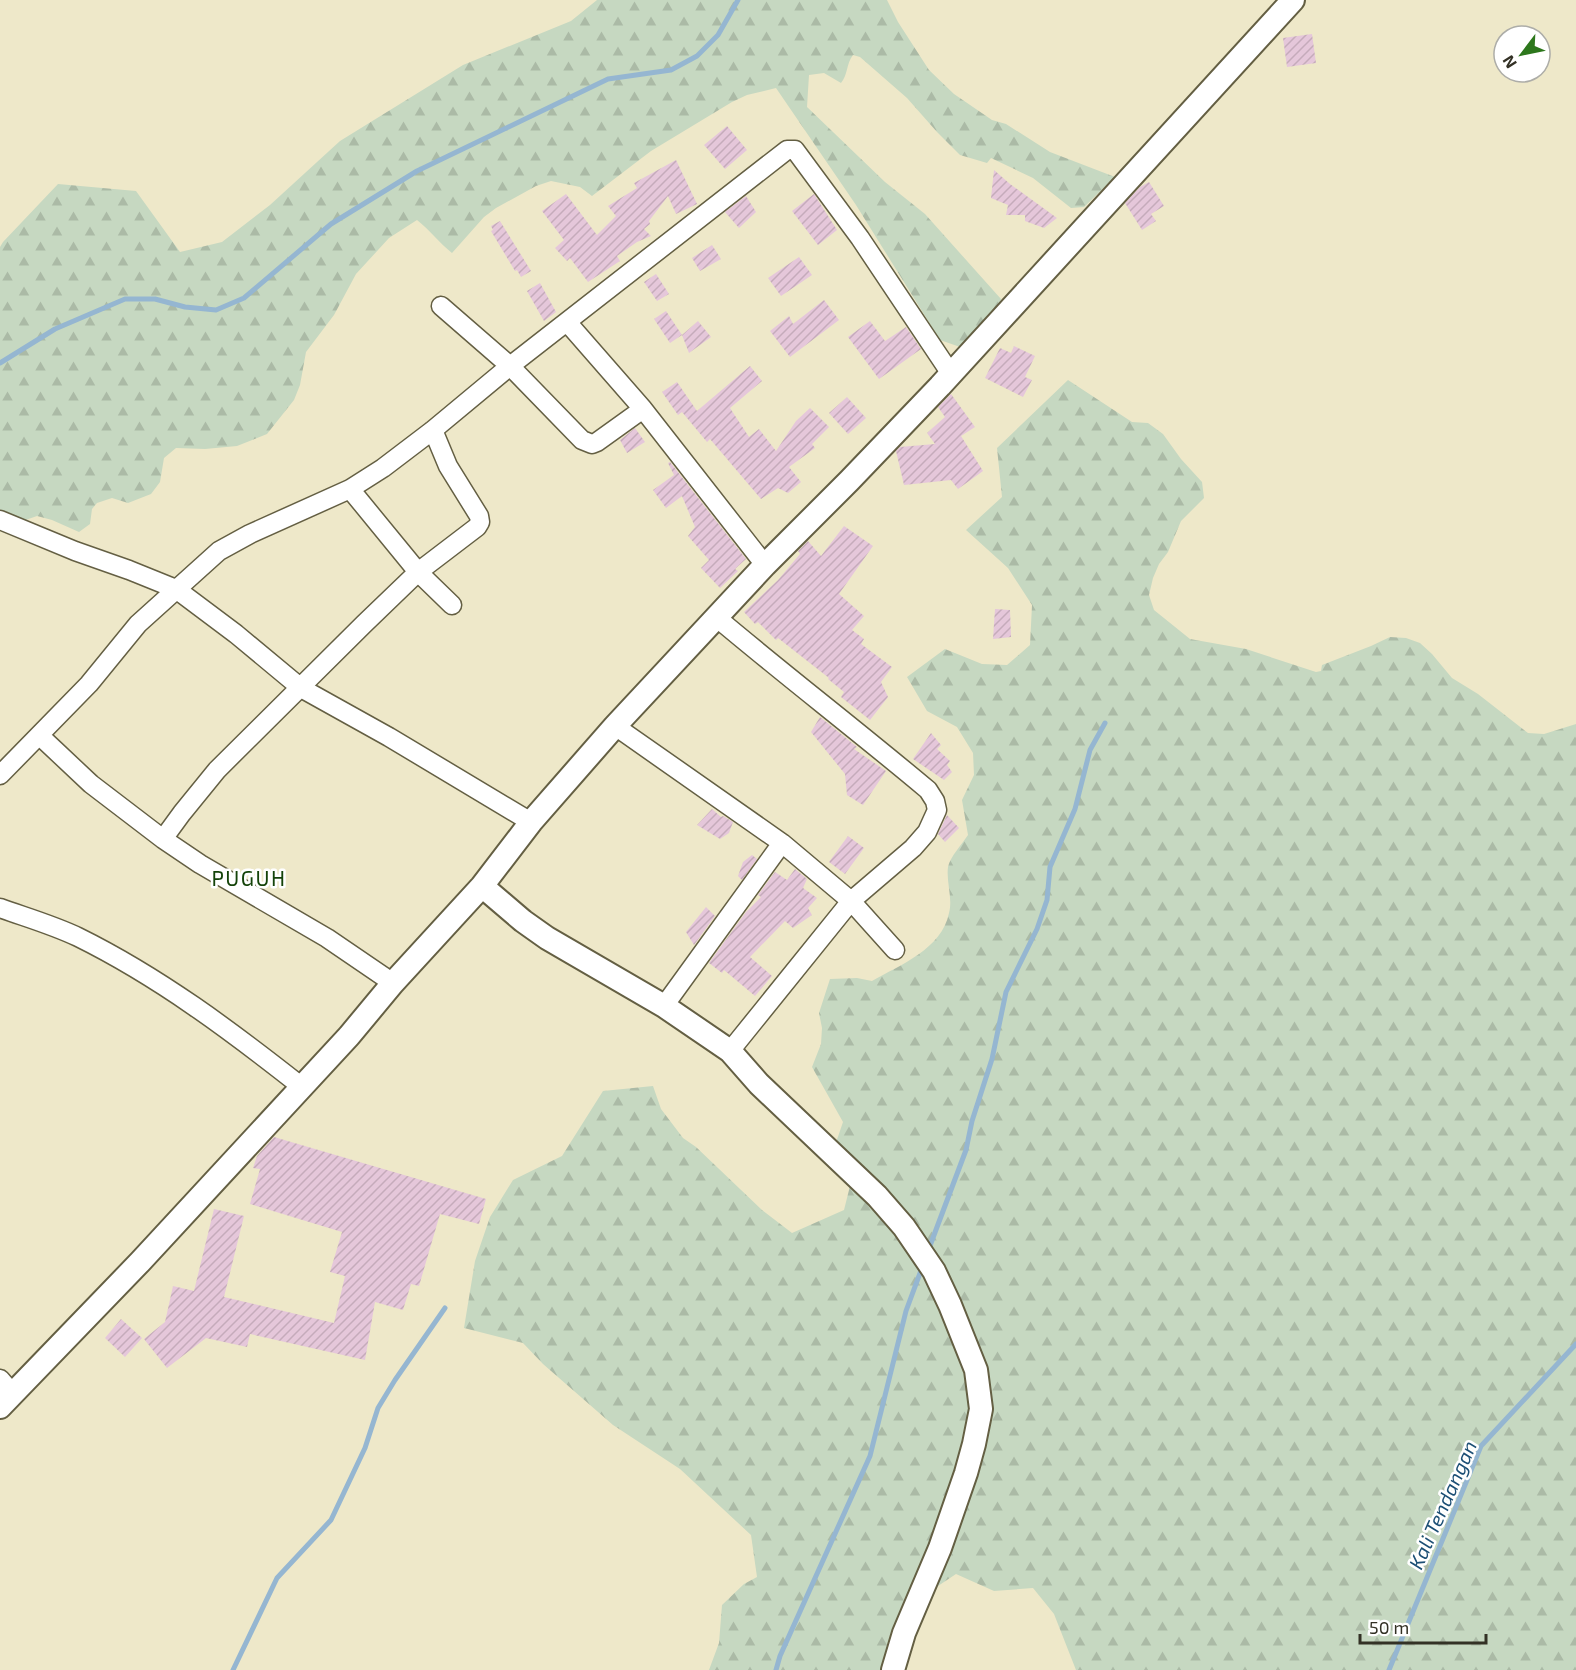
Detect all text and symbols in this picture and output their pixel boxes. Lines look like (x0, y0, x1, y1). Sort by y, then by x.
north arrow (1492, 24, 1552, 84)
text: N (1498, 52, 1520, 72)
district label: PUGUH (211, 865, 287, 890)
water label: Kali Tendangan (1403, 1436, 1481, 1573)
scale bar (1360, 1607, 1486, 1645)
text: 50 m (1369, 1616, 1409, 1638)

